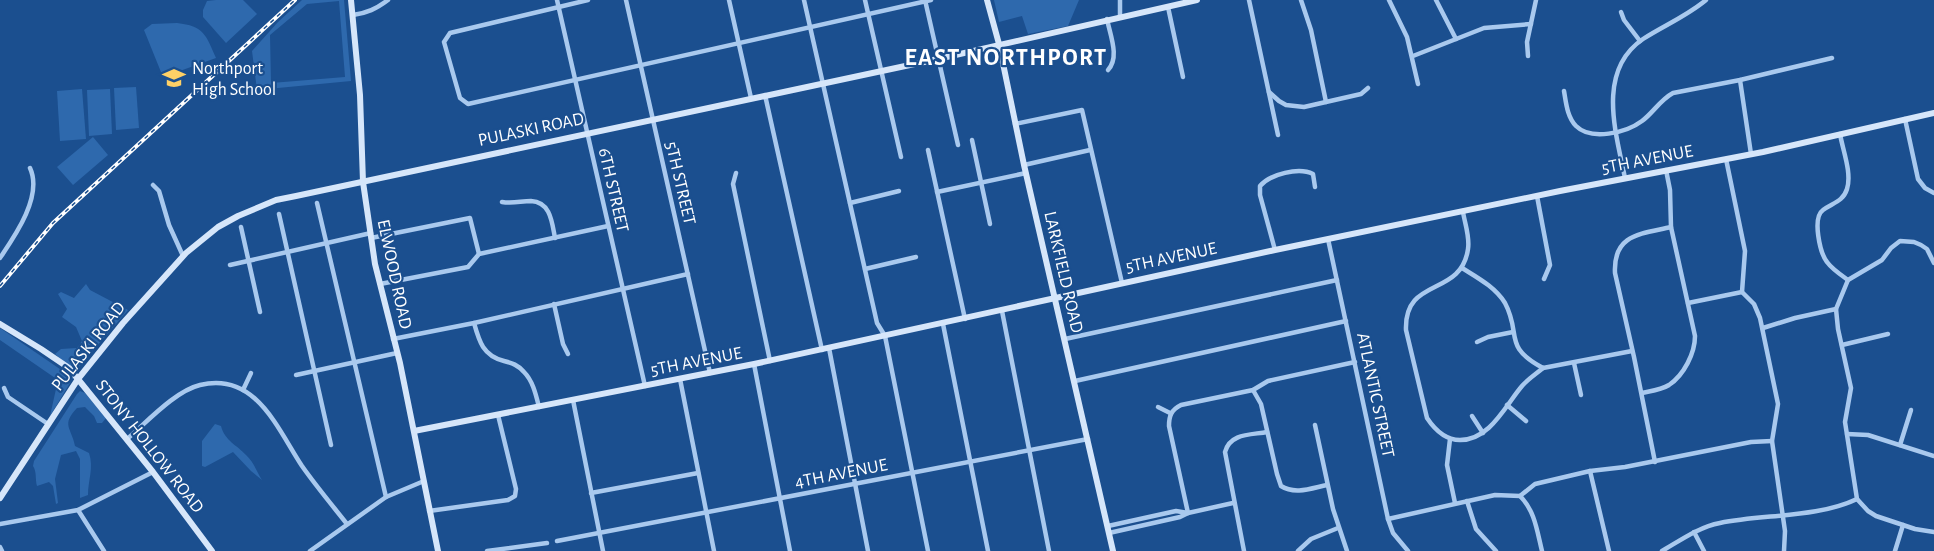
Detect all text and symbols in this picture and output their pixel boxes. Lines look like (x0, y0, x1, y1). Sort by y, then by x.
district label: EAST NORTHPORT (904, 46, 1108, 70)
place label: Northport High School (192, 60, 276, 99)
school or university icon: Northport High School (161, 65, 187, 91)
street label: PULASKI ROAD (477, 110, 586, 150)
street label: 5TH STREET (662, 140, 698, 227)
street label: 5TH AVENUE (1600, 142, 1695, 178)
street label: 6TH STREET (595, 146, 631, 234)
street label: LARKFIELD ROAD (1040, 210, 1086, 335)
street label: ELWOOD ROAD (374, 218, 414, 331)
street label: 5TH AVENUE (1124, 239, 1219, 276)
street label: PULASKI ROAD (49, 299, 129, 395)
street label: ATLANTIC STREET (1353, 331, 1397, 459)
street label: 5TH AVENUE (649, 344, 744, 380)
street label: STONY HOLLOW ROAD (92, 377, 207, 517)
street label: 4TH AVENUE (793, 456, 889, 492)

